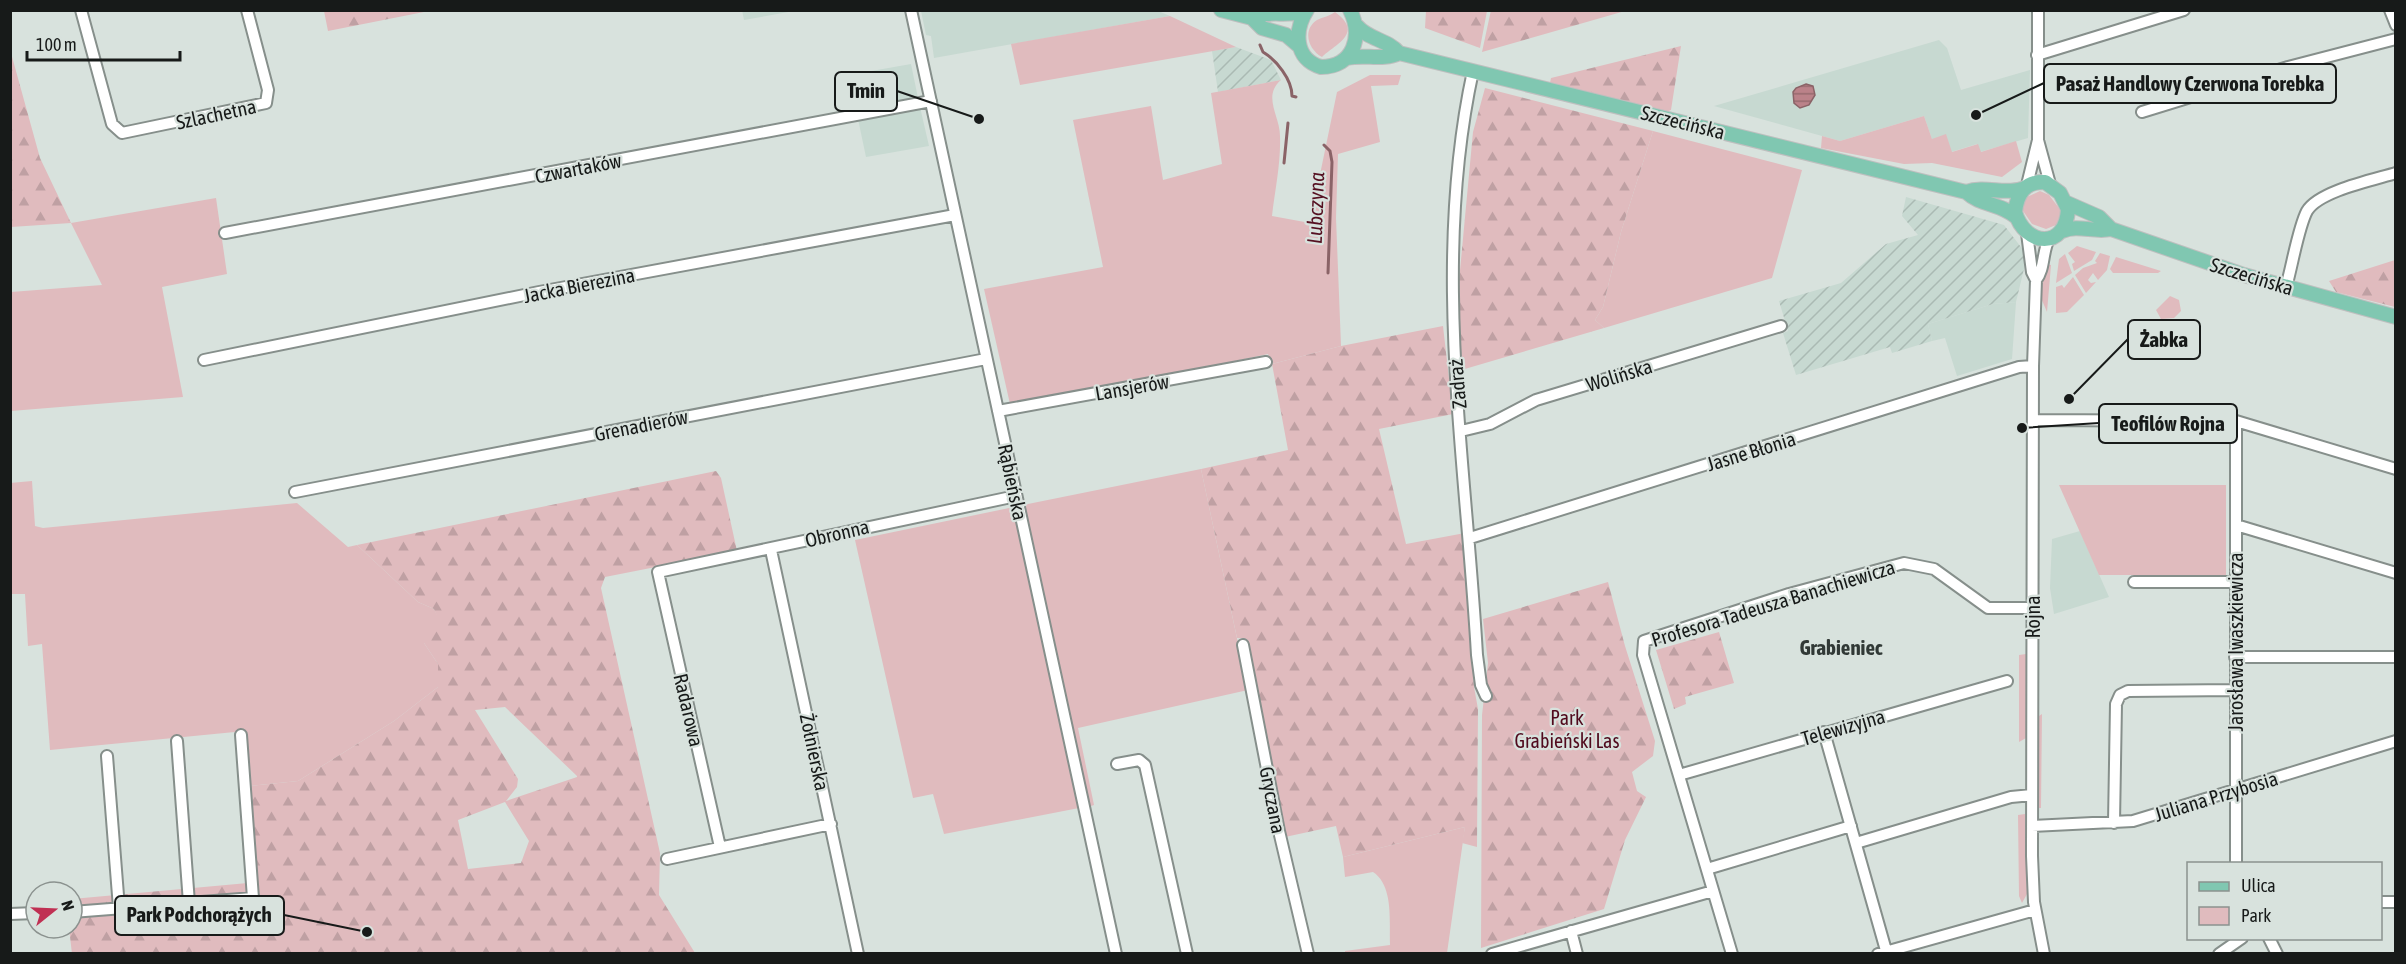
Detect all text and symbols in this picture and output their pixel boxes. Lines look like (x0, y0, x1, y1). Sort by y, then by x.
scale bar (27, 24, 180, 62)
text: 100 m (36, 34, 77, 55)
callout: Pasaż Handlowy Czerwona Torebka (2044, 64, 2336, 103)
text: Pasaż Handlowy Czerwona Torebka (2056, 71, 2324, 95)
callout: Tmin (835, 72, 897, 111)
text: Tmin (847, 78, 885, 102)
street label: Szlachetna (174, 94, 258, 134)
street label: Szczecińska (1639, 100, 1727, 144)
street label: Czwartaków (533, 148, 623, 188)
water label: Lubczyna (1302, 171, 1328, 244)
street label: Szczecińska (2208, 252, 2296, 300)
street label: Jacka Bierezina (521, 263, 637, 307)
callout: Żabka (2128, 320, 2200, 359)
text: Żabka (2140, 327, 2188, 351)
street label: Wolińska (1583, 354, 1655, 396)
street label: Zadraż (1443, 358, 1471, 410)
street label: Lansjerów (1093, 369, 1171, 405)
callout: Teofilów Rojna (2099, 404, 2237, 443)
street label: Grenadierów (592, 405, 690, 445)
text: Teofilów Rojna (2111, 411, 2225, 435)
street label: Jasne Błonia (1704, 427, 1798, 475)
street label: Rąbieńska (994, 442, 1032, 522)
street label: Obronna (803, 514, 871, 552)
street label: Jarosława Iwaszkiewicza (2224, 553, 2247, 731)
street label: Profesora Tadeusza Banachiewicza (1648, 555, 1898, 651)
street label: Rojna (2021, 596, 2044, 639)
district label: Grabieniec (1799, 635, 1883, 659)
street label: Radarowa (669, 671, 709, 749)
street label: Telewizyjna (1798, 704, 1888, 750)
park label: Park Grabieński Las (1515, 706, 1619, 752)
street label: Żołnierska (796, 711, 834, 793)
street label: Gryczana (1255, 765, 1291, 835)
street label: Juliana Przybosia (2151, 766, 2281, 826)
legend (2187, 862, 2382, 940)
text: Ulica (2241, 875, 2276, 896)
north arrow (24, 880, 84, 940)
callout: Park Podchorążych (115, 896, 284, 935)
text: N (58, 898, 78, 913)
text: Park Podchorążych (126, 902, 272, 926)
text: Park (2241, 905, 2271, 926)

